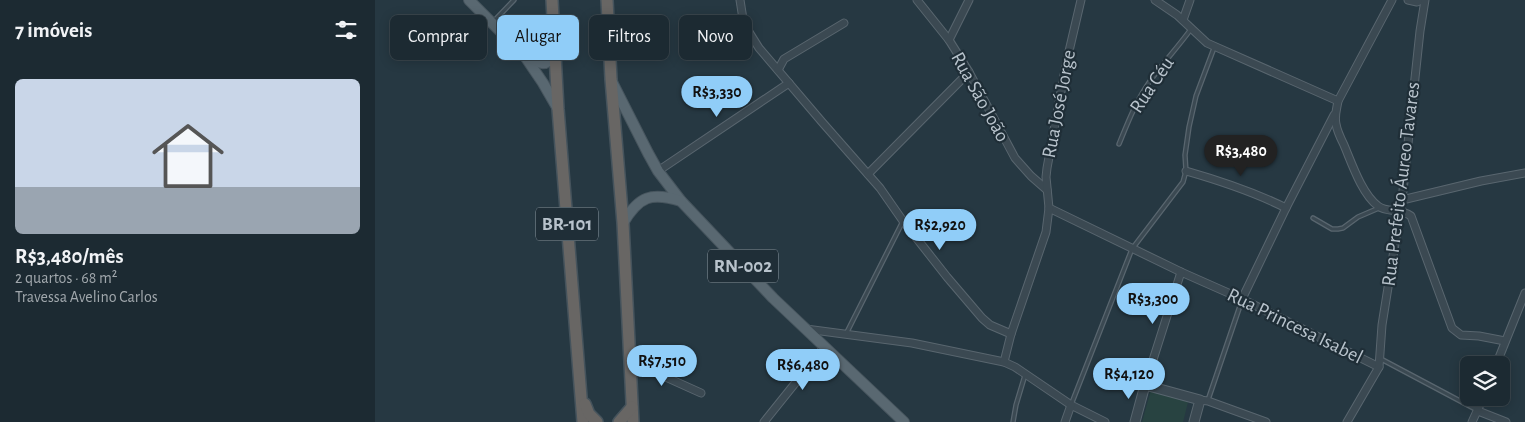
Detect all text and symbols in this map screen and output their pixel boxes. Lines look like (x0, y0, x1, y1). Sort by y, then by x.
chip: Comprar (390, 15, 487, 60)
chip: Alugar (497, 15, 579, 60)
chip: Filtros (589, 15, 669, 60)
chip: Novo (679, 15, 752, 60)
icon: filters (332, 16, 360, 44)
text: 7 imóveis (15, 20, 92, 41)
street label: Rua José Jorge (1039, 48, 1079, 160)
street label: Rua São João (947, 49, 1013, 145)
street label: Rua Céu (1126, 53, 1178, 117)
pin: R$3,330 (671, 76, 763, 118)
street label: Rua Prefeito Áureo Tavares (1378, 81, 1423, 287)
text: R$3,330 (692, 84, 742, 100)
icon: home (143, 111, 233, 201)
pin: R$3,480 (1195, 134, 1287, 177)
text: R$3,480 (1215, 143, 1267, 159)
road number: BR-101 (536, 208, 598, 240)
pin: R$2,920 (894, 208, 986, 251)
text: R$2,920 (914, 217, 966, 233)
text: R$3,480/mês (15, 246, 123, 267)
road number: RN-002 (708, 250, 778, 282)
text: 2 quartos · 68 m² (15, 270, 117, 286)
pin: R$3,300 (1107, 282, 1199, 325)
street label: Rua Princesa Isabel (1224, 285, 1366, 367)
text: Travessa Avelino Carlos (15, 289, 158, 305)
text: R$3,300 (1128, 291, 1178, 307)
pin: R$7,510 (616, 344, 708, 387)
pin: R$6,480 (757, 348, 849, 391)
text: R$7,510 (638, 353, 686, 369)
map controls (1460, 356, 1510, 406)
button: layers (1460, 356, 1510, 406)
text: R$6,480 (777, 357, 829, 373)
pin: R$4,120 (1083, 358, 1175, 400)
text: R$4,120 (1104, 366, 1154, 382)

